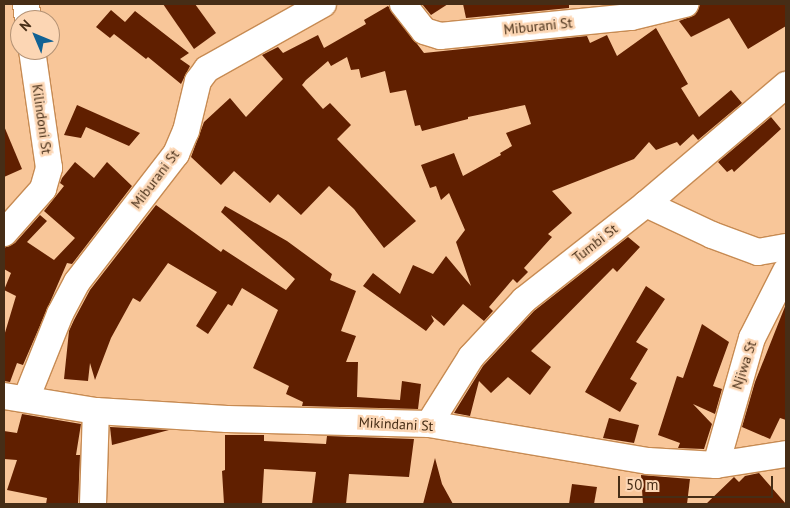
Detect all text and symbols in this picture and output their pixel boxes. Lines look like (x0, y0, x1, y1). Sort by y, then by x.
north arrow (10, 10, 60, 60)
street label: Miburani St (503, 14, 573, 38)
text: N (15, 15, 35, 35)
street label: Kilindoni St (29, 83, 55, 155)
street label: Miburani St (128, 146, 182, 212)
street label: Tumbi St (569, 220, 621, 266)
street label: Njiwa St (728, 339, 760, 391)
street label: Mikindani St (358, 414, 434, 434)
scale bar (620, 466, 775, 498)
text: 50 m (626, 475, 659, 494)

